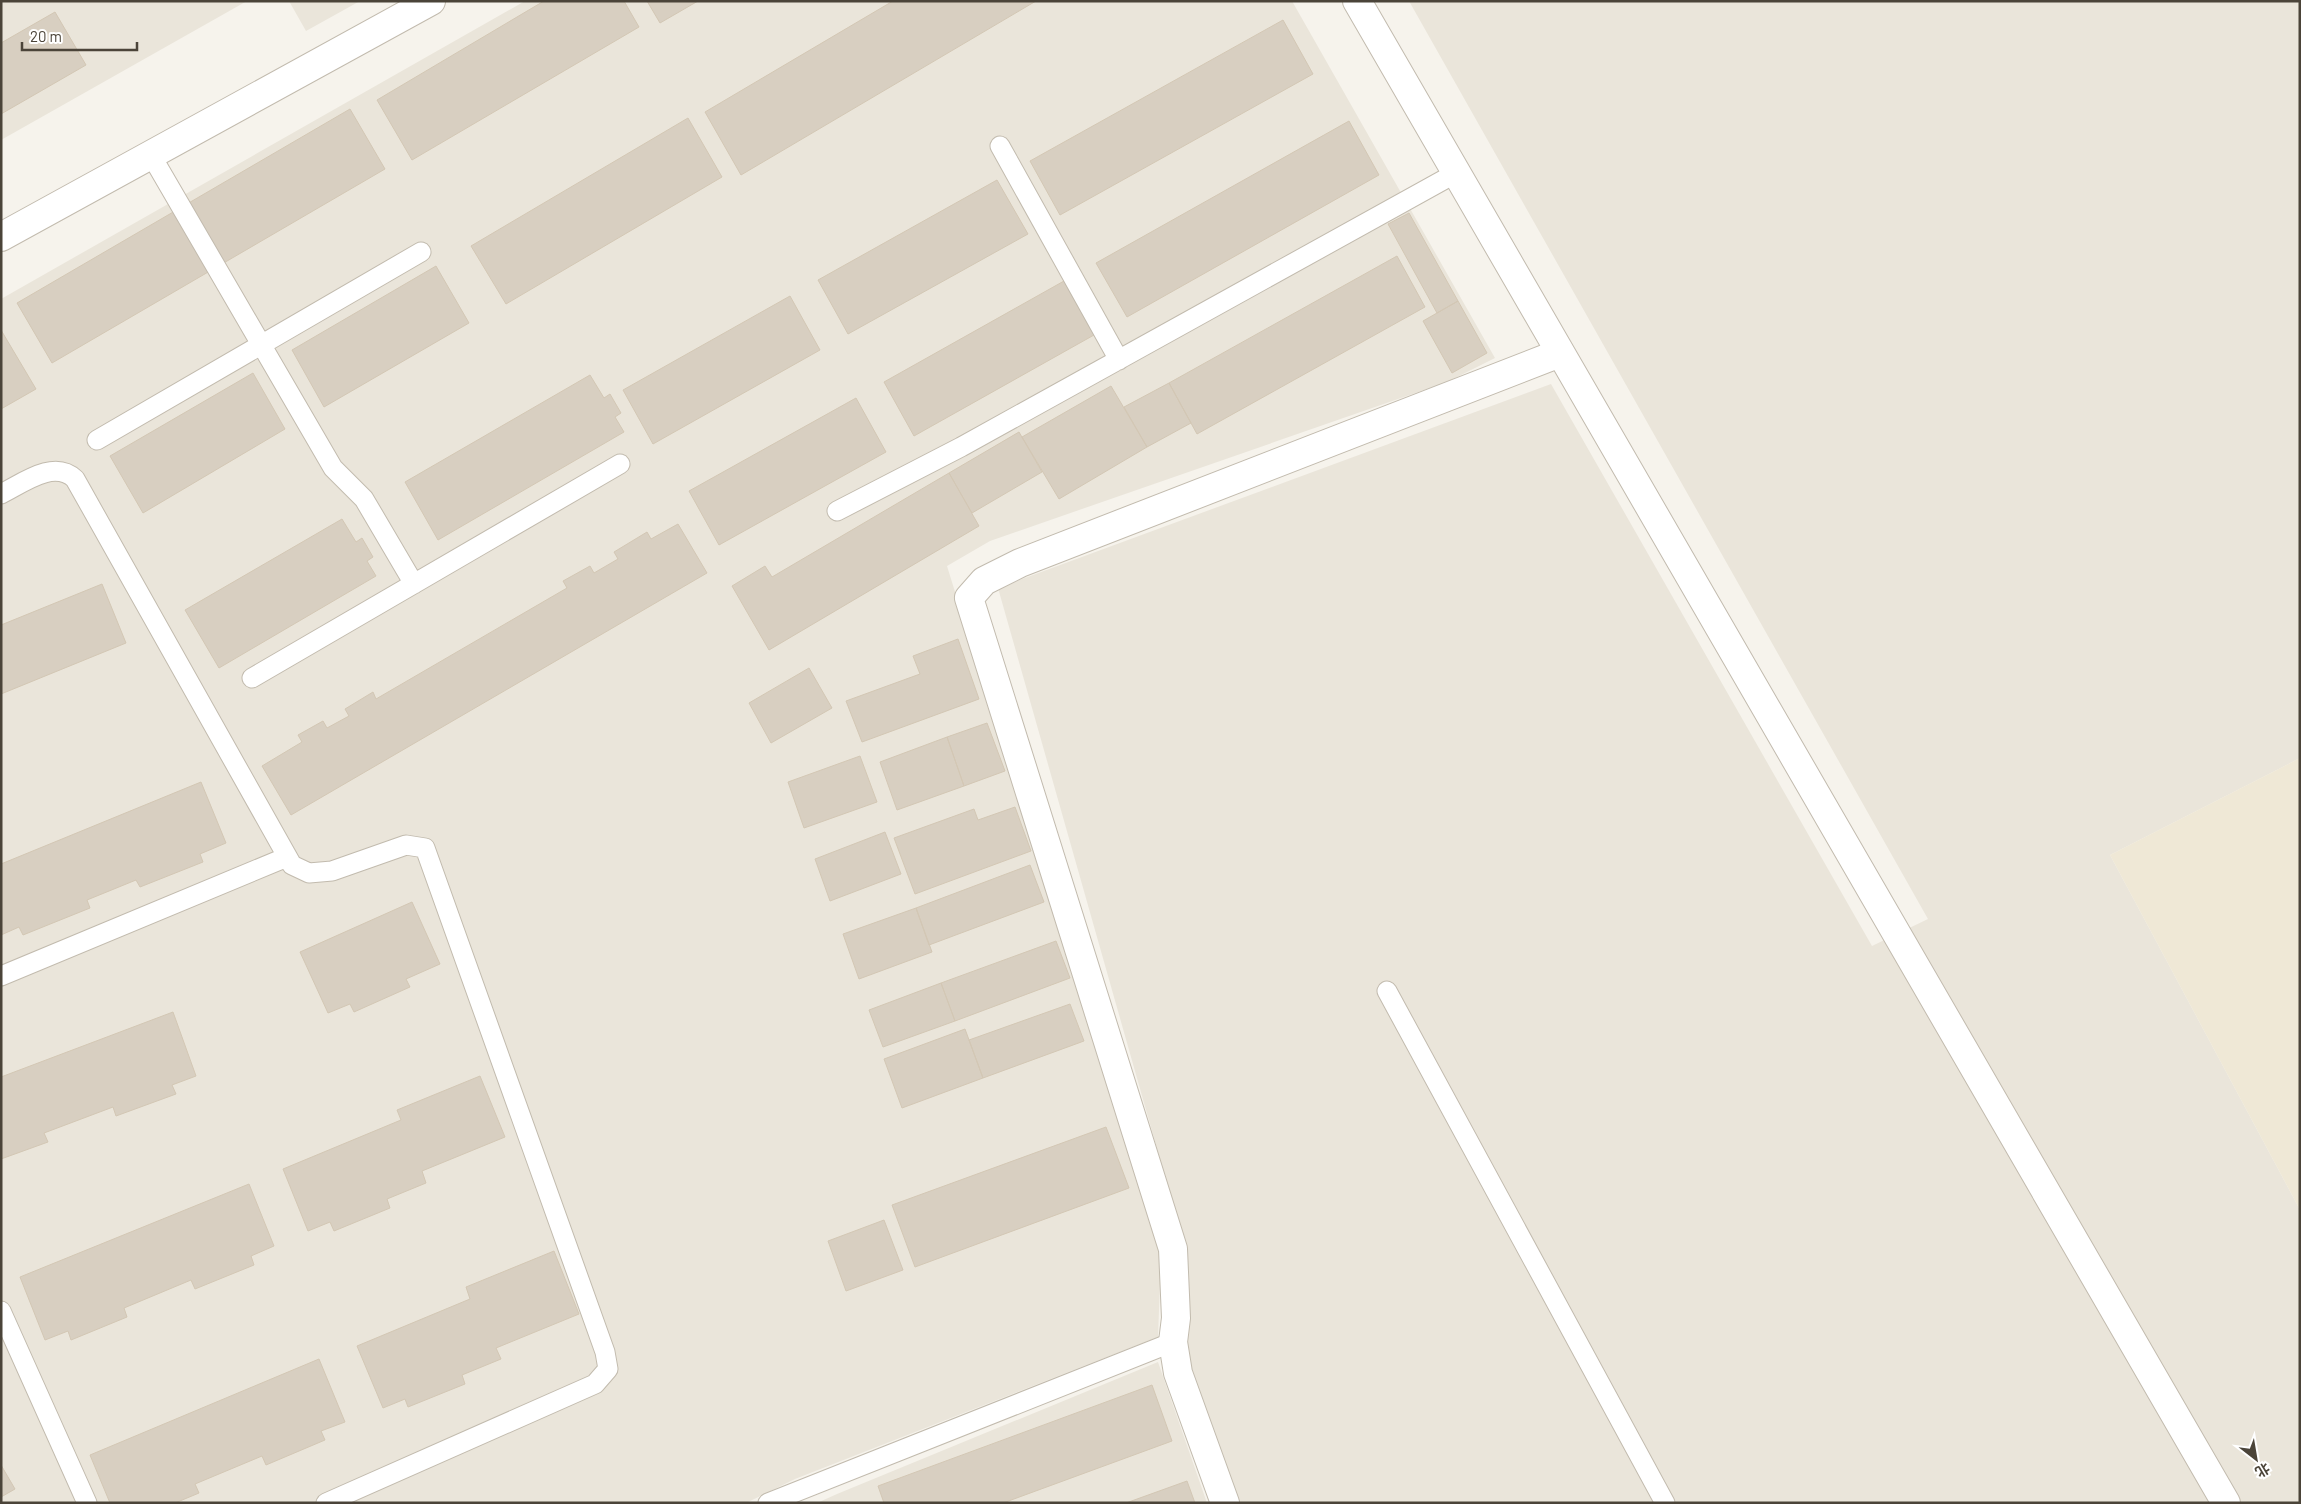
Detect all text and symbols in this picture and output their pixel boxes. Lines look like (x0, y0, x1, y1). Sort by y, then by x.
scale bar (22, 20, 138, 52)
text: 20 m (30, 27, 62, 45)
north arrow (2231, 1434, 2281, 1484)
text: 北 (2253, 1460, 2273, 1481)

